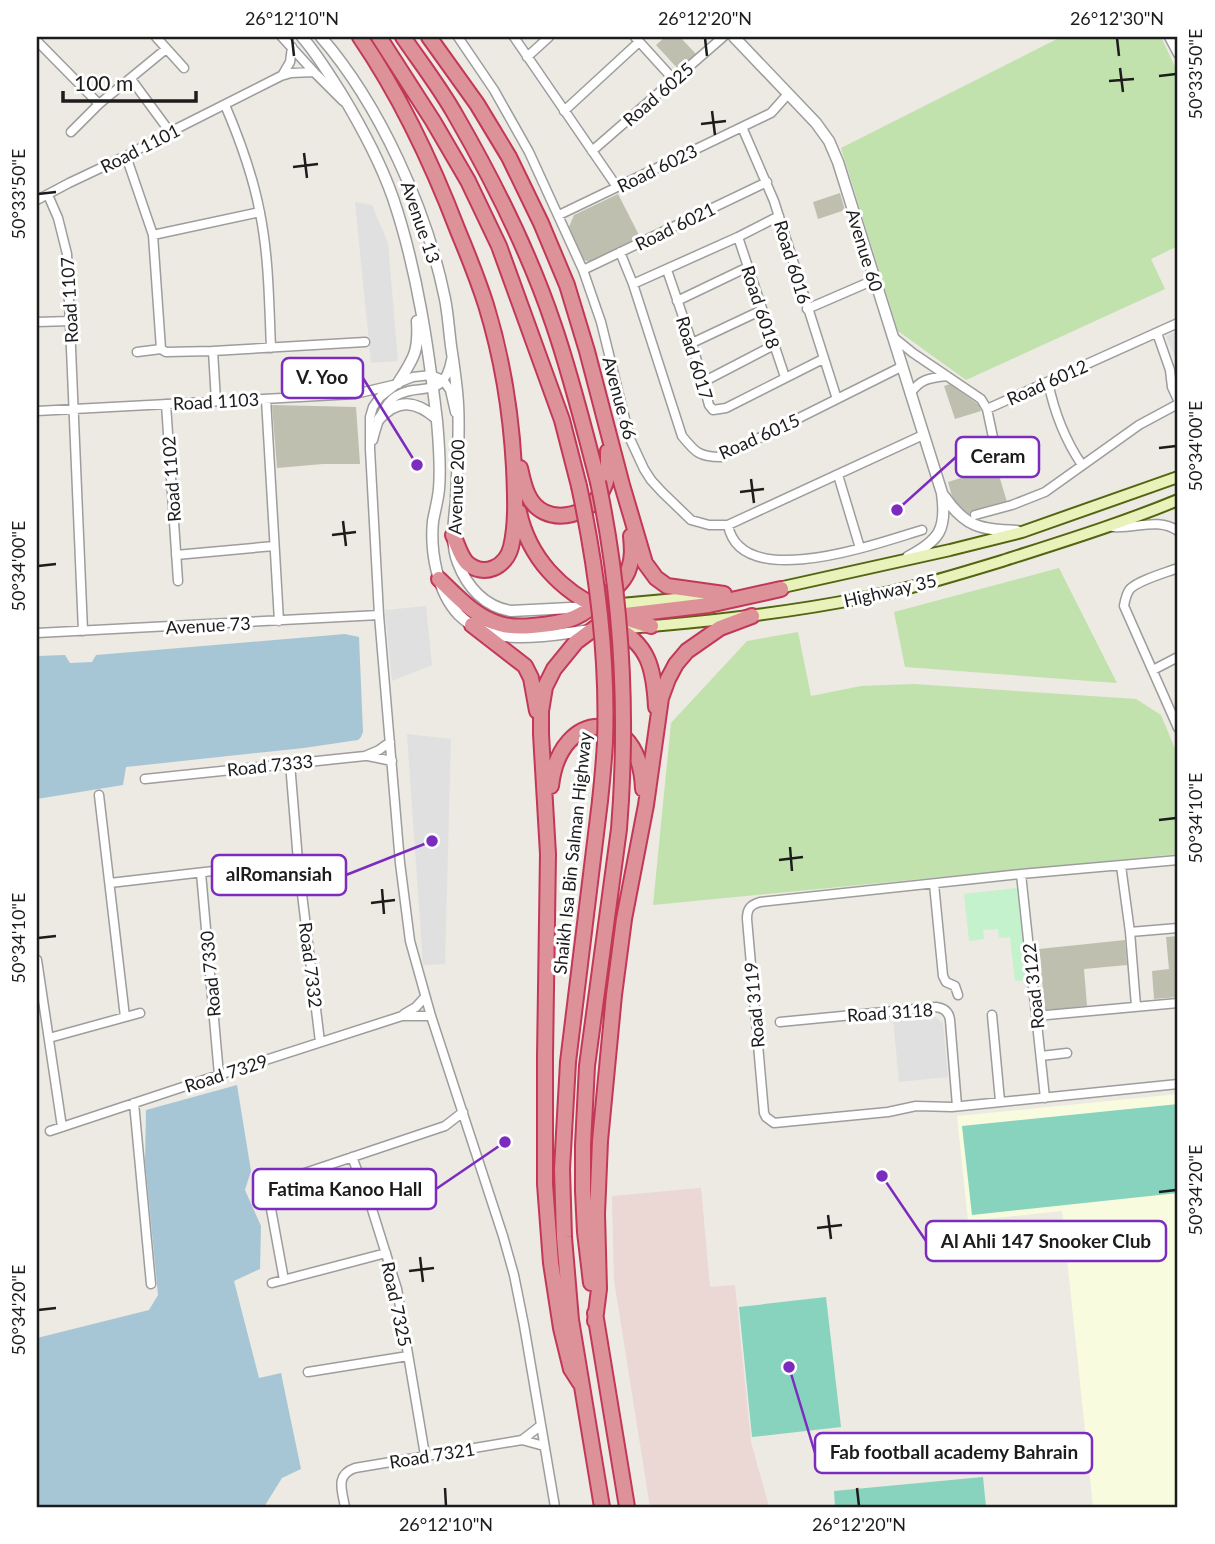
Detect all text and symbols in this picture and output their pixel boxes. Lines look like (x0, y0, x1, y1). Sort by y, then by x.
text: 26°12'10"N (245, 7, 339, 29)
text: 26°12'20"N (658, 7, 752, 29)
text: 26°12'30"N (1070, 7, 1164, 29)
text: 50°33'50"E (1184, 29, 1206, 119)
street label: Road 6025 (618, 57, 698, 131)
scale bar (63, 60, 196, 104)
text: 100 m (74, 70, 133, 95)
street label: Road 1101 (97, 119, 183, 177)
street label: Road 6023 (613, 139, 701, 197)
text: 50°33'50"E (7, 149, 29, 239)
street label: Avenue 13 (397, 178, 445, 266)
street label: Road 6021 (631, 197, 719, 255)
street label: Avenue 60 (842, 206, 888, 294)
street label: Road 6016 (770, 218, 816, 306)
street label: Road 1107 (56, 256, 82, 344)
street label: Road 6018 (737, 263, 785, 351)
street label: Road 6017 (672, 314, 718, 402)
street label: Avenue 66 (598, 354, 642, 442)
street label: Road 6012 (1003, 354, 1091, 410)
callout: V. Yoo (282, 358, 363, 398)
text: V. Yoo (295, 365, 348, 388)
street label: Road 1103 (172, 388, 260, 414)
text: 50°34'00"E (1184, 401, 1206, 491)
street label: Road 6015 (715, 408, 803, 464)
street label: Road 1102 (157, 435, 185, 523)
callout: Ceram (956, 437, 1039, 477)
street label: Avenue 200 (443, 439, 469, 535)
text: Ceram (970, 444, 1026, 467)
text: 50°34'00"E (7, 521, 29, 611)
street label: Highway 35 (842, 569, 938, 611)
street label: Avenue 73 (165, 612, 251, 638)
street label: Shaikh Isa Bin Salman Highway (548, 730, 596, 975)
street label: Road 7333 (226, 750, 314, 780)
text: 50°34'10"E (1184, 773, 1206, 863)
callout: alRomansiah (212, 855, 346, 895)
text: alRomansiah (226, 862, 332, 885)
text: 50°34'10"E (7, 893, 29, 983)
street label: Road 7332 (295, 921, 327, 1009)
street label: Road 7330 (195, 930, 225, 1018)
street label: Road 3122 (1018, 942, 1048, 1030)
street label: Road 3119 (739, 961, 769, 1049)
street label: Road 3118 (846, 998, 934, 1026)
street label: Road 7329 (182, 1049, 270, 1097)
text: 50°34'20"E (1184, 1145, 1206, 1235)
callout: Fatima Kanoo Hall (253, 1169, 436, 1209)
text: Fatima Kanoo Hall (268, 1177, 422, 1200)
callout: Al Ahli 147 Snooker Club (926, 1221, 1166, 1261)
text: Al Ahli 147 Snooker Club (940, 1229, 1151, 1252)
street label: Road 7325 (377, 1260, 417, 1348)
text: 50°34'20"E (7, 1265, 29, 1355)
callout: Fab football academy Bahrain (815, 1433, 1092, 1473)
street label: Road 7321 (388, 1437, 476, 1473)
text: Fab football academy Bahrain (830, 1440, 1078, 1463)
text: 26°12'10"N (399, 1513, 493, 1535)
text: 26°12'20"N (812, 1513, 906, 1535)

